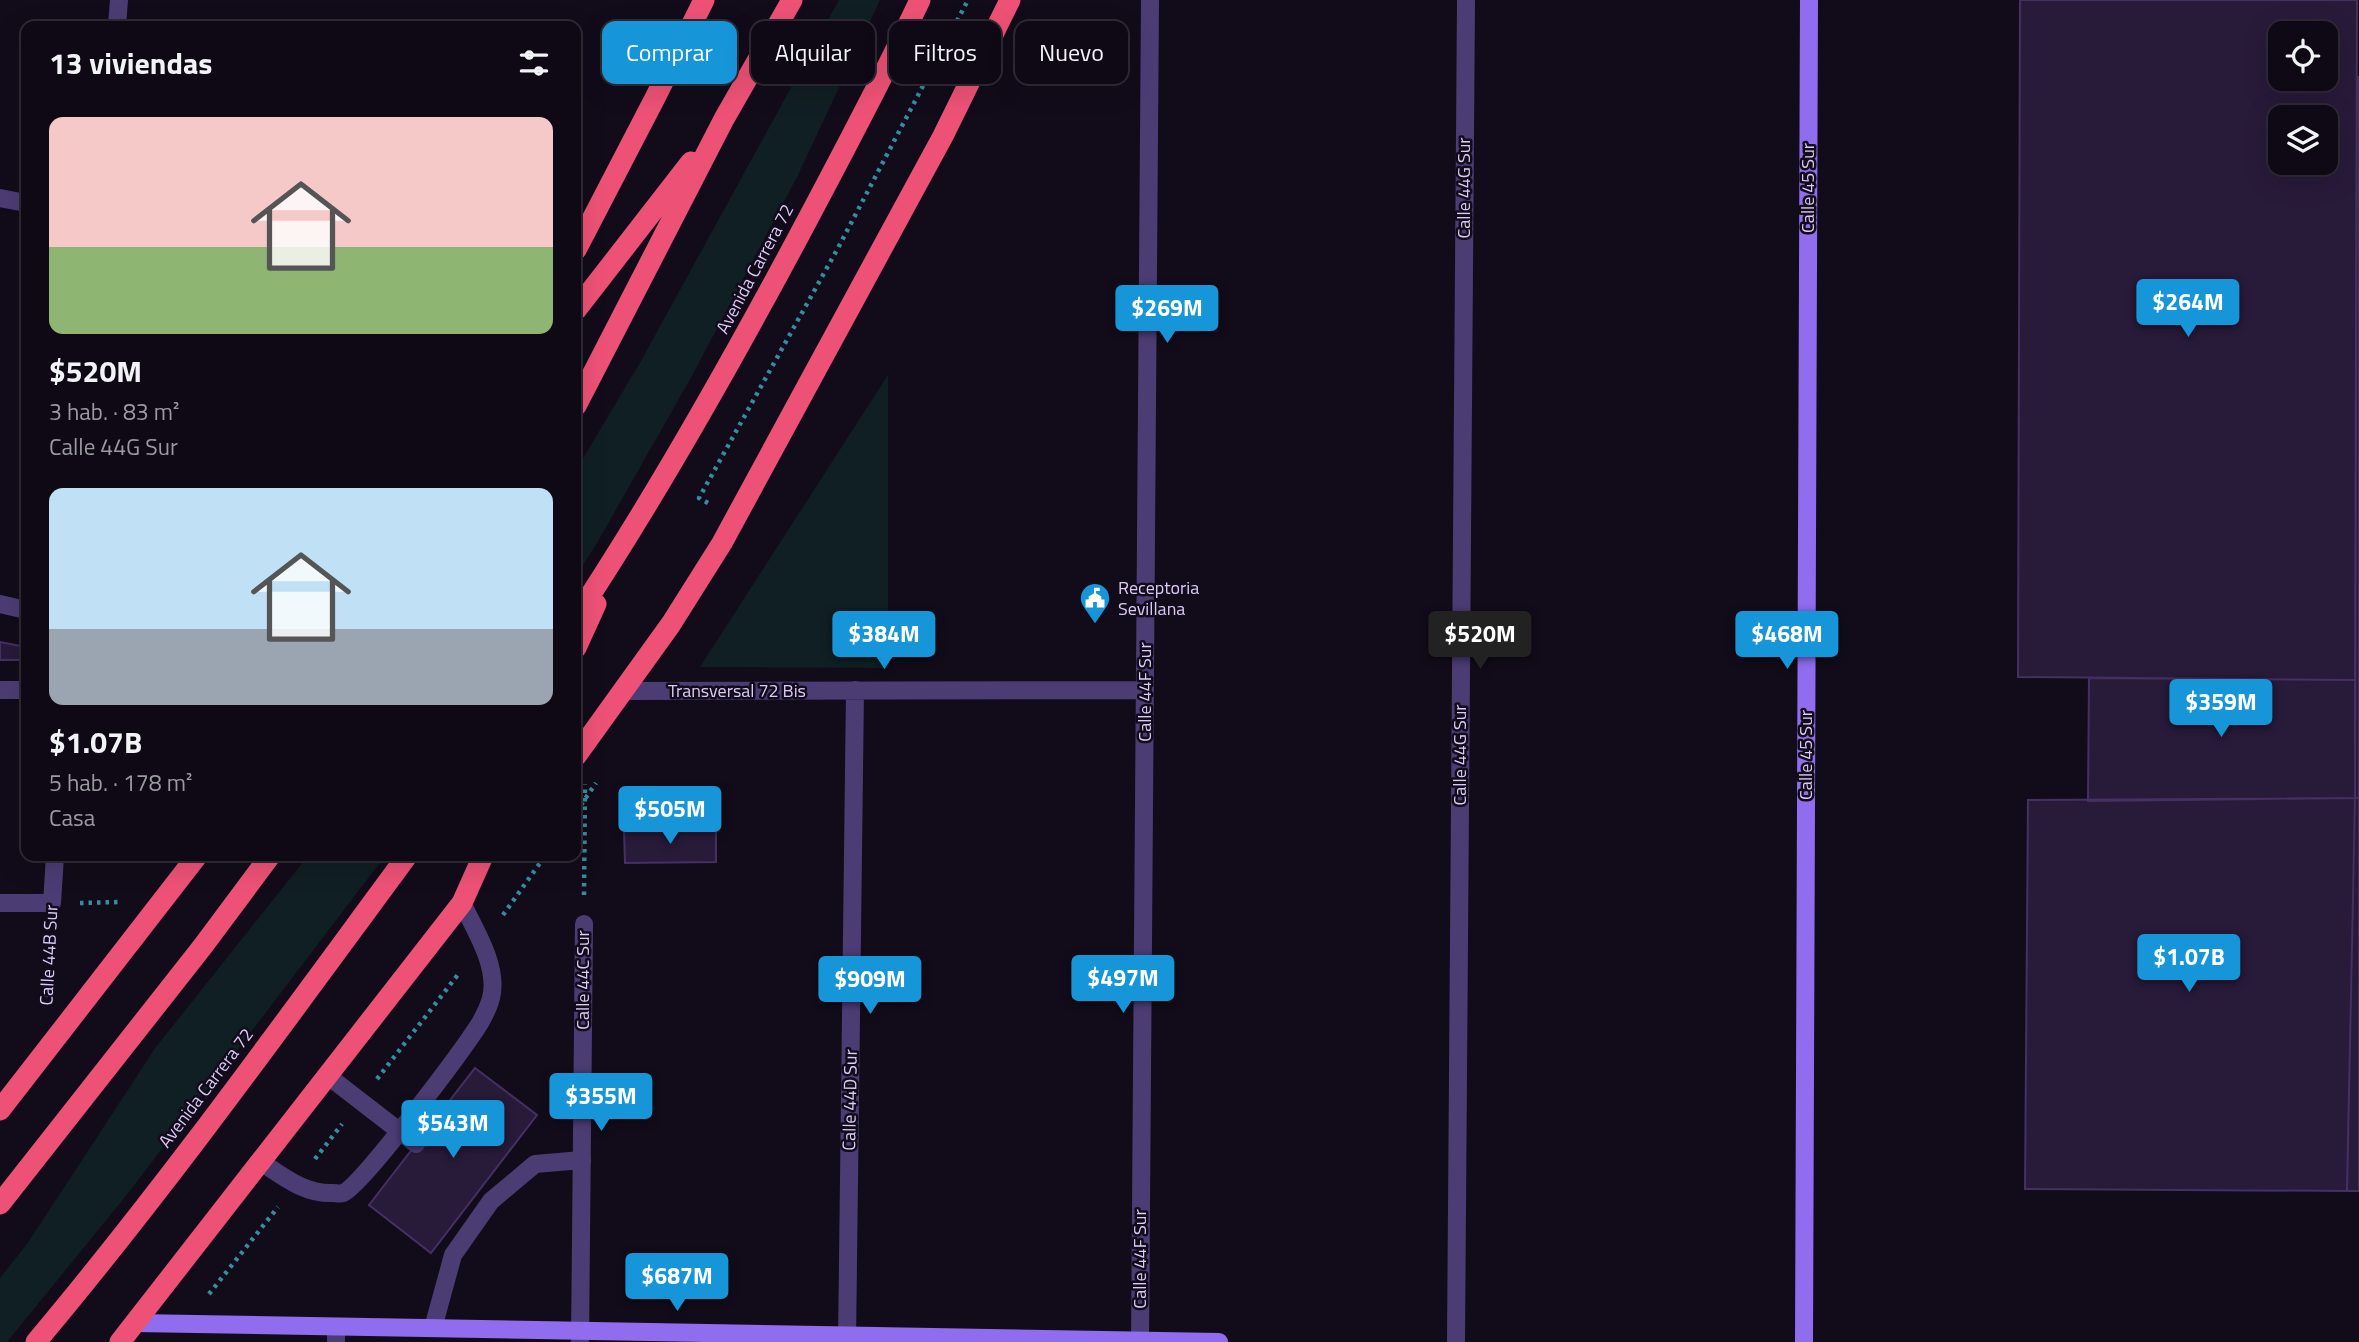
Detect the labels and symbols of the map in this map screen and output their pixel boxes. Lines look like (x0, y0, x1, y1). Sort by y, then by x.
street label: Calle 44G Sur (1450, 138, 1477, 238)
street label: Calle 45 Sur (1794, 143, 1821, 233)
street label: Avenida Carrera 72 (709, 199, 800, 339)
pin: $264M (2139, 280, 2237, 339)
pin: $269M (1118, 286, 1216, 345)
place label: Receptoria Sevillana (1118, 574, 1199, 622)
public building icon: Receptoria Sevillana (1078, 581, 1112, 625)
pin: $384M (835, 612, 933, 671)
pin: $520M (1431, 612, 1529, 671)
pin: $468M (1738, 612, 1836, 671)
street label: Calle 44F Sur (1131, 642, 1158, 742)
street label: Transversal 72 Bis (668, 677, 806, 704)
pin: $359M (2172, 680, 2270, 739)
street label: Calle 44G Sur (1446, 705, 1473, 805)
street label: Calle 45 Sur (1792, 710, 1819, 800)
pin: $505M (621, 786, 719, 846)
street label: Calle 44B Sur (32, 904, 65, 1006)
street label: Calle 44C Sur (569, 930, 596, 1030)
pin: $1.07B (2132, 934, 2246, 994)
pin: $909M (821, 956, 919, 1016)
pin: $497M (1074, 956, 1172, 1015)
street label: Avenida Carrera 72 (152, 1022, 260, 1153)
street label: Calle 44D Sur (835, 1049, 864, 1151)
pin: $355M (552, 1074, 650, 1133)
pin: $543M (404, 1100, 502, 1160)
street label: Calle 44F Sur (1126, 1209, 1153, 1309)
pin: $687M (628, 1254, 726, 1313)

